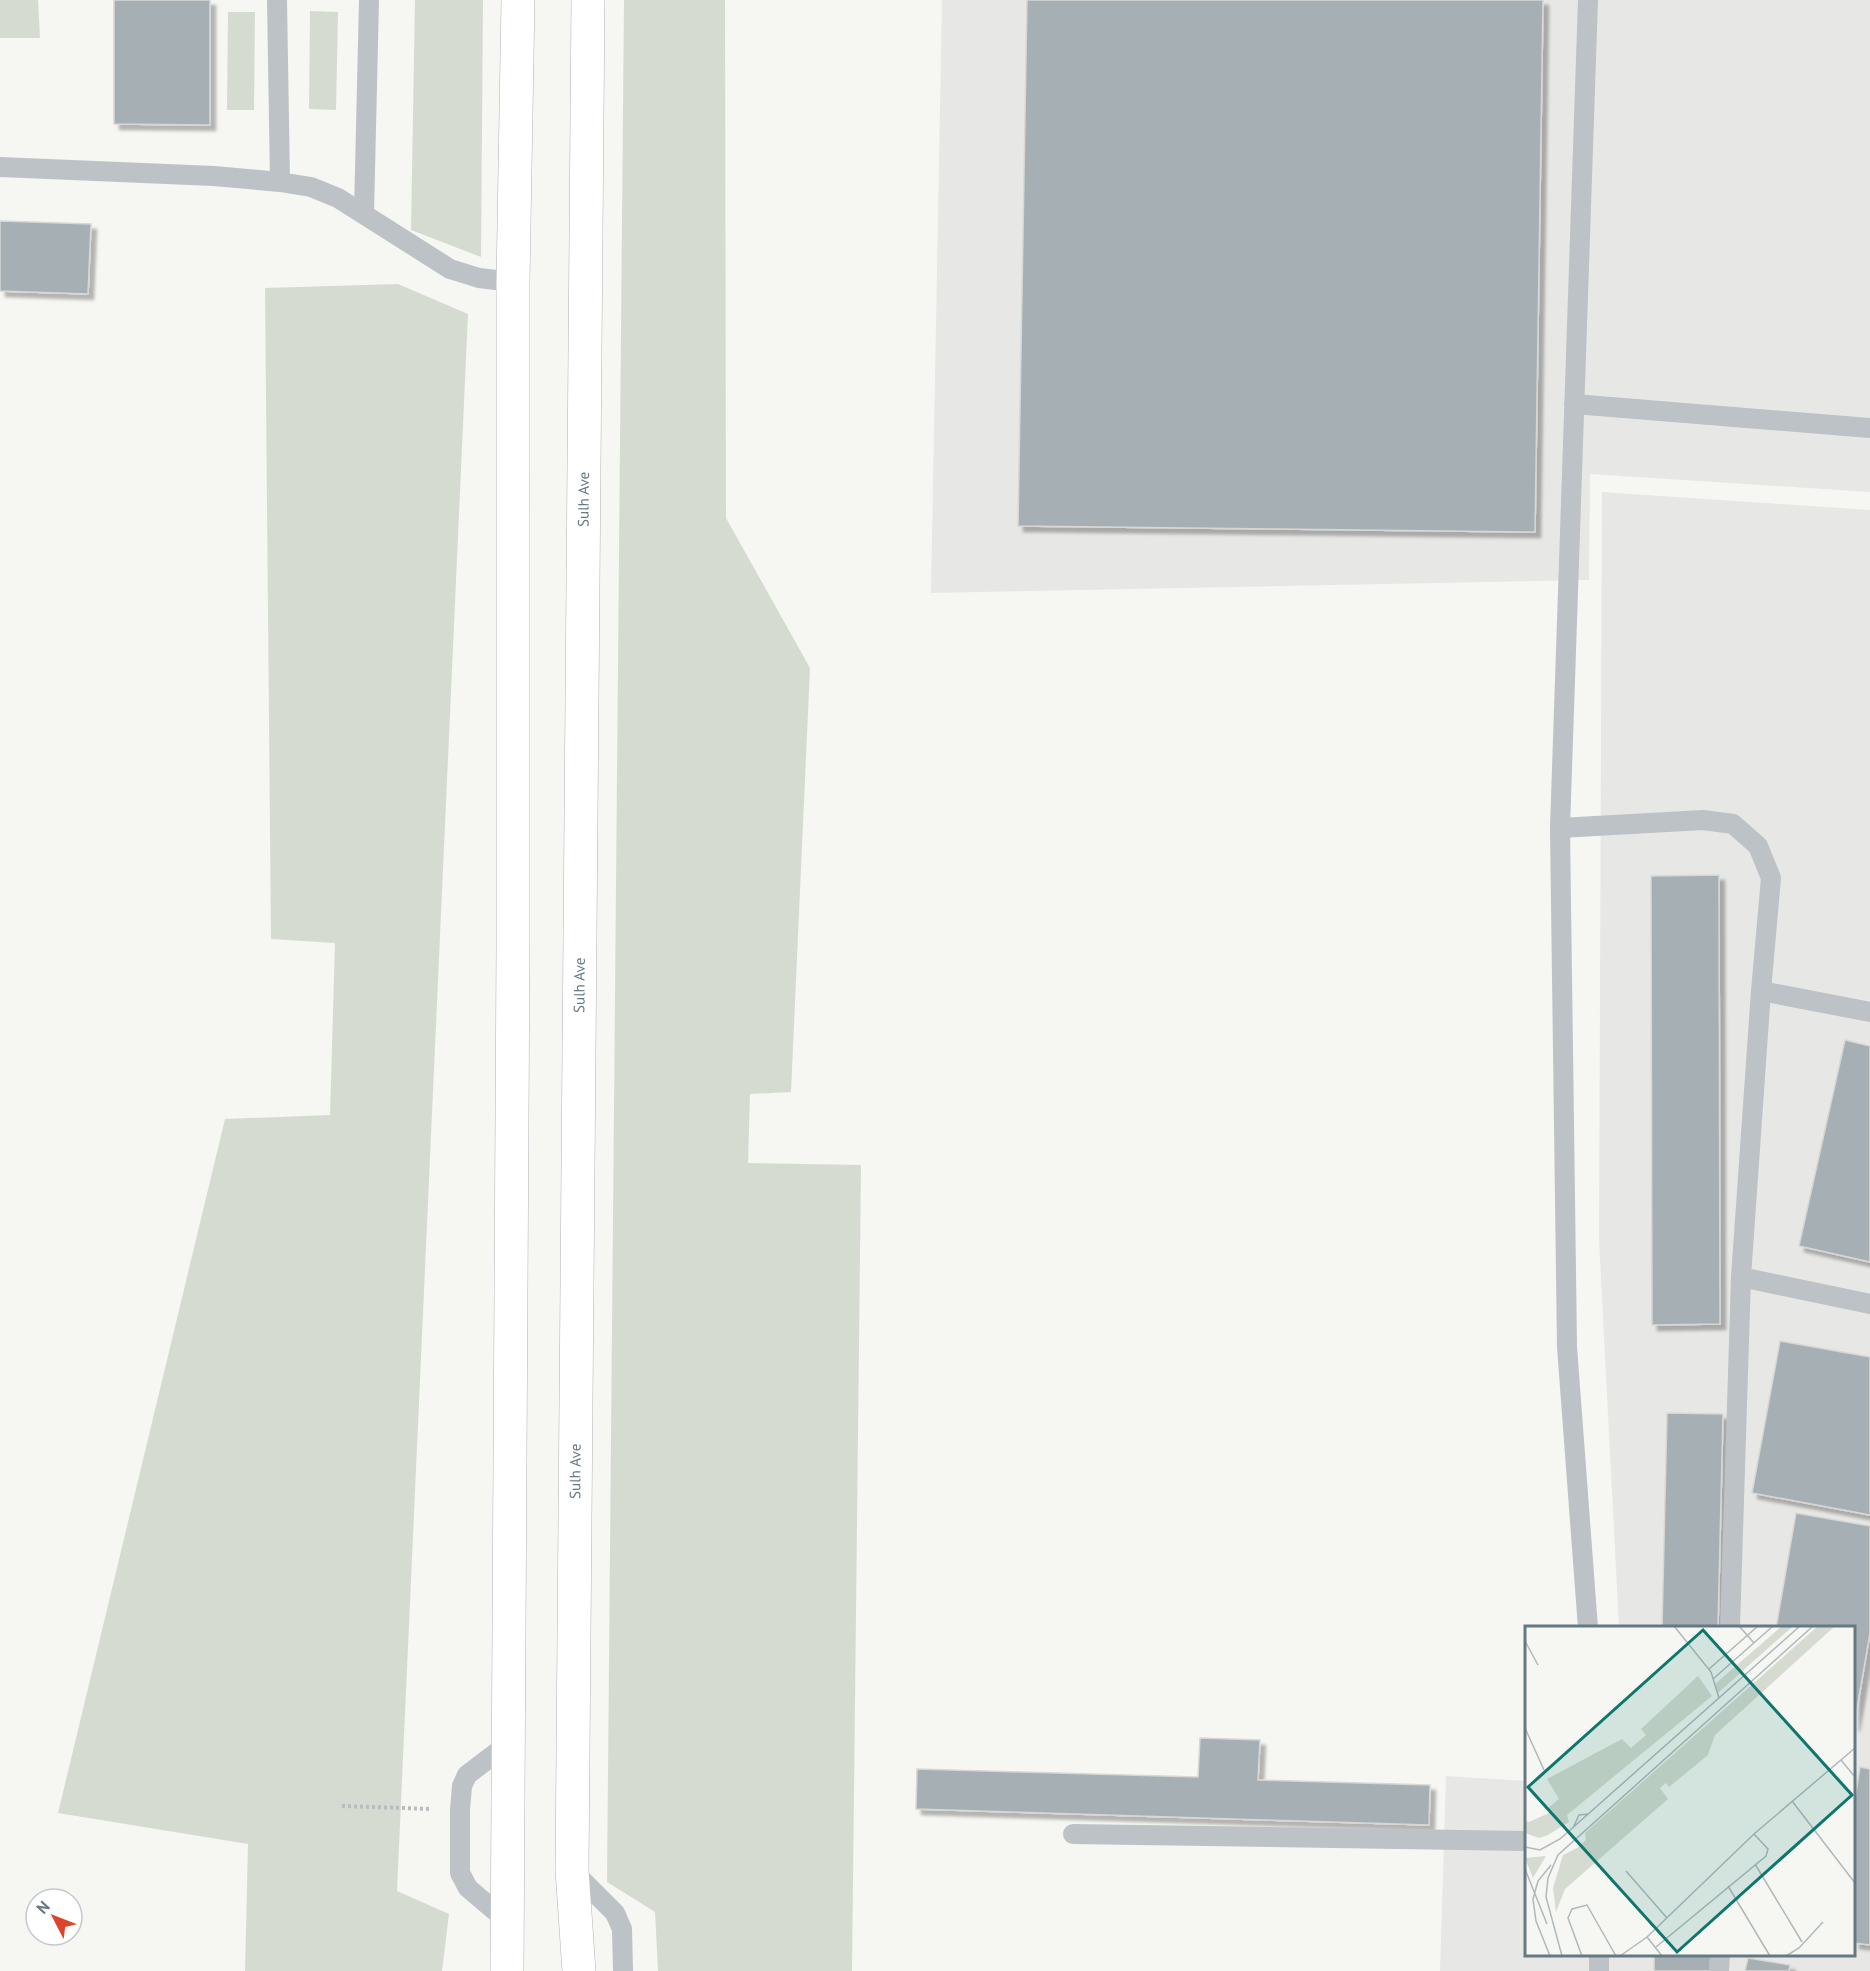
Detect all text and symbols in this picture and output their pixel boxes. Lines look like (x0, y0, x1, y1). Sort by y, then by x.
street label: Sulh Ave (573, 472, 593, 527)
street label: Sulh Ave (569, 958, 589, 1013)
street label: Sulh Ave (565, 1444, 585, 1499)
inset map (1525, 1626, 1855, 1956)
north arrow (24, 1887, 84, 1947)
text: N (32, 1896, 54, 1918)

